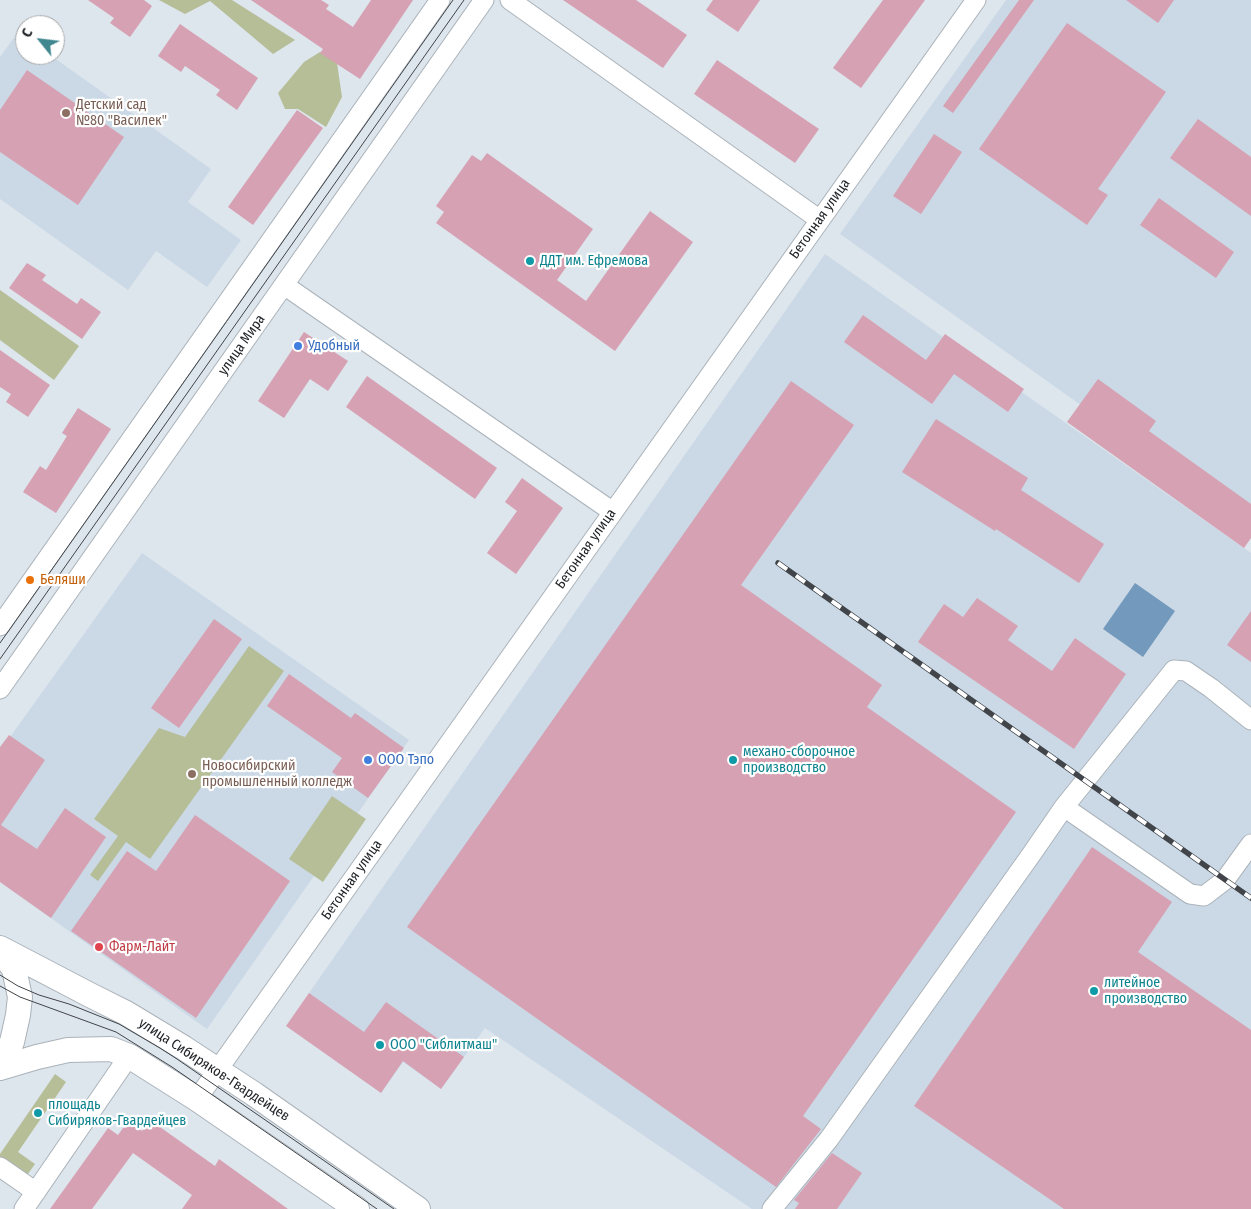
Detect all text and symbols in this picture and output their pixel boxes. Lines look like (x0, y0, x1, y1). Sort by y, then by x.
north arrow (15, 15, 65, 65)
text: С (18, 26, 37, 40)
place label: Детский сад №80 "Василек" (76, 97, 167, 130)
marker: Детский сад №80 "Василек" (60, 107, 72, 119)
street label: Бетонная улица (786, 176, 854, 262)
place label: ДДТ им. Ефремова (540, 253, 648, 269)
marker: ДДТ им. Ефремова (524, 255, 536, 267)
street label: улица Мира (215, 312, 269, 378)
place label: Удобный (308, 338, 360, 354)
marker: Удобный (292, 340, 304, 352)
street label: Бетонная улица (552, 506, 620, 592)
place label: Беляши (40, 572, 86, 588)
marker: Беляши (24, 574, 36, 586)
place label: механо-сборочное производство (743, 744, 855, 776)
place label: ООО Тэпо (378, 752, 434, 768)
marker: ООО Тэпо (362, 754, 374, 766)
marker: механо-сборочное производство (727, 754, 739, 766)
place label: Новосибирский промышленный колледж (202, 758, 352, 790)
marker: Новосибирский промышленный колледж (186, 768, 198, 780)
street label: Бетонная улица (318, 837, 386, 923)
place label: Фарм-Лайт (109, 939, 175, 955)
marker: Фарм-Лайт (93, 941, 105, 953)
place label: литейное производство (1104, 975, 1187, 1008)
marker: литейное производство (1088, 985, 1100, 997)
street label: улица Сибиряков-Гвардейцев (135, 1015, 293, 1125)
place label: ООО "Сиблитмаш" (390, 1037, 497, 1053)
marker: ООО "Сиблитмаш" (374, 1039, 386, 1051)
place label: площадь Сибиряков-Гвардейцев (48, 1097, 186, 1130)
marker: площадь Сибиряков-Гвардейцев (32, 1107, 44, 1119)

